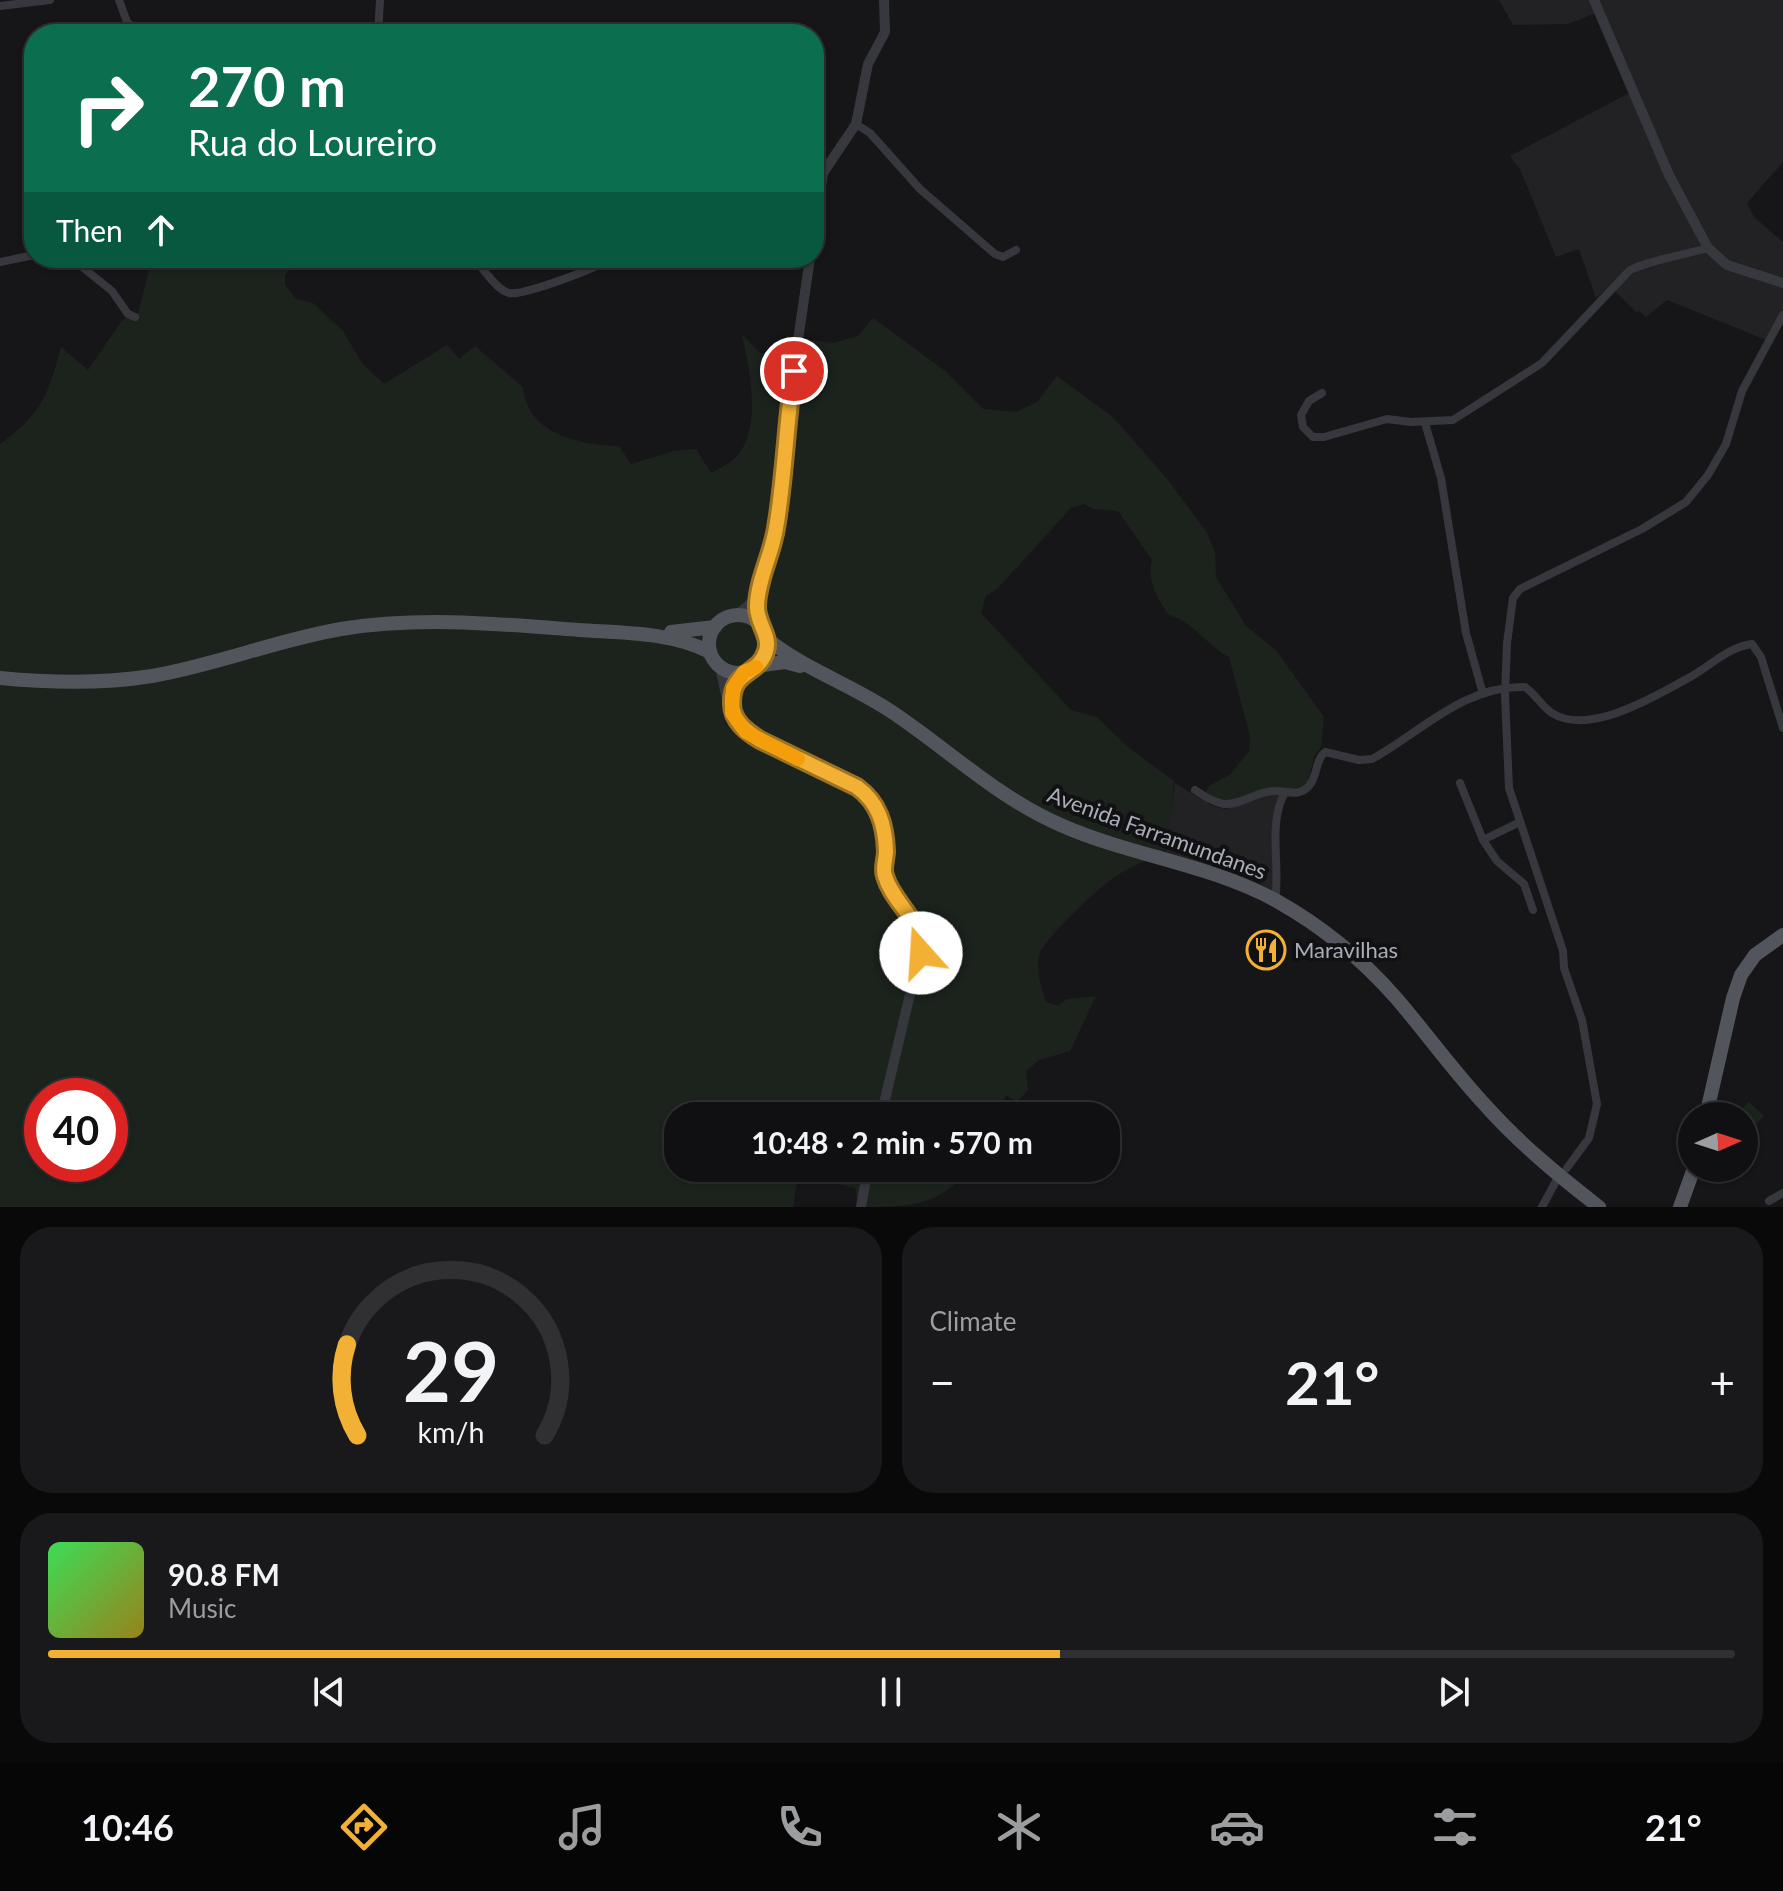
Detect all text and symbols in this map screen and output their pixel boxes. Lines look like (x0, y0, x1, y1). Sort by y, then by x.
text: 270 m (188, 52, 346, 119)
icon: right (56, 56, 160, 160)
text: Rua do Loureiro (188, 120, 437, 164)
icon: ahead (139, 208, 183, 252)
text: Then (56, 212, 123, 248)
pin (760, 337, 828, 405)
icon: arrive (772, 349, 816, 393)
street label: Avenida Farramundanes (1044, 780, 1270, 885)
position arrow (879, 911, 963, 995)
restaurant icon: Maravilhas (1245, 929, 1287, 971)
place label: Maravilhas (1294, 936, 1398, 963)
speed limit sign: 40 (24, 1078, 128, 1182)
north arrow (1678, 1102, 1758, 1182)
map controls (1678, 1102, 1758, 1182)
text: 10:48 · 2 min · 570 m (751, 1124, 1033, 1160)
text: Climate (930, 1305, 1016, 1337)
text: 29 (403, 1320, 499, 1420)
text: 21° (1285, 1346, 1380, 1418)
text: − (930, 1356, 955, 1408)
text: + (1709, 1356, 1735, 1408)
text: km/h (417, 1415, 484, 1449)
text: 90.8 FM (168, 1556, 280, 1592)
text: Music (168, 1592, 236, 1624)
icon: previous (307, 1670, 351, 1714)
icon: pause (869, 1670, 913, 1714)
icon: next (1432, 1670, 1476, 1714)
icon: directions (336, 1799, 392, 1855)
icon: music (554, 1799, 610, 1855)
icon: phone (772, 1799, 828, 1855)
icon: climate (991, 1799, 1047, 1855)
icon: car (1209, 1799, 1265, 1855)
icon: filters (1427, 1799, 1483, 1855)
text: 10:46 (81, 1805, 174, 1849)
text: 21° (1645, 1805, 1702, 1849)

